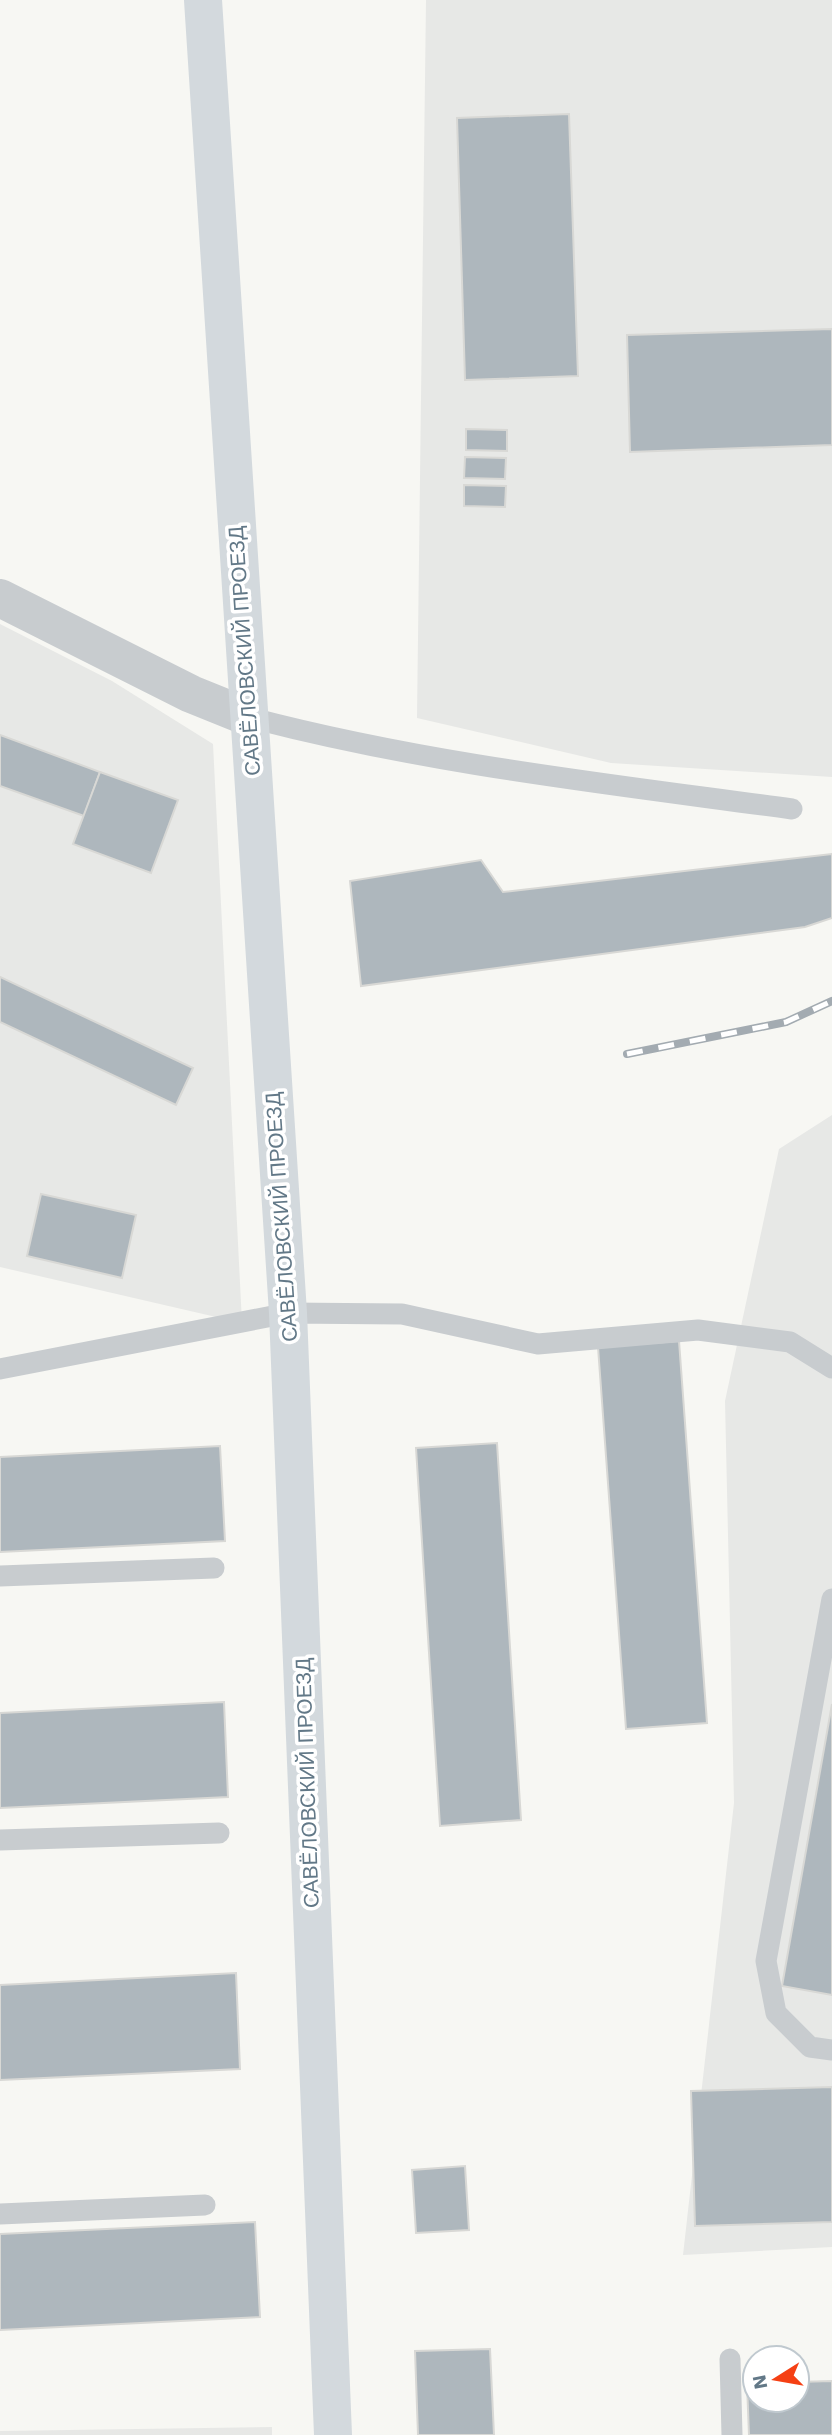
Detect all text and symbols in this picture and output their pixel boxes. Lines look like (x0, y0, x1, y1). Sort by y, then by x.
street label: САВЁЛОВСКИЙ ПРОЕЗД (223, 525, 265, 777)
street label: САВЁЛОВСКИЙ ПРОЕЗД (260, 1091, 302, 1343)
street label: САВЁЛОВСКИЙ ПРОЕЗД (290, 1657, 324, 1909)
north arrow (741, 2344, 811, 2414)
text: N (747, 2373, 772, 2391)

